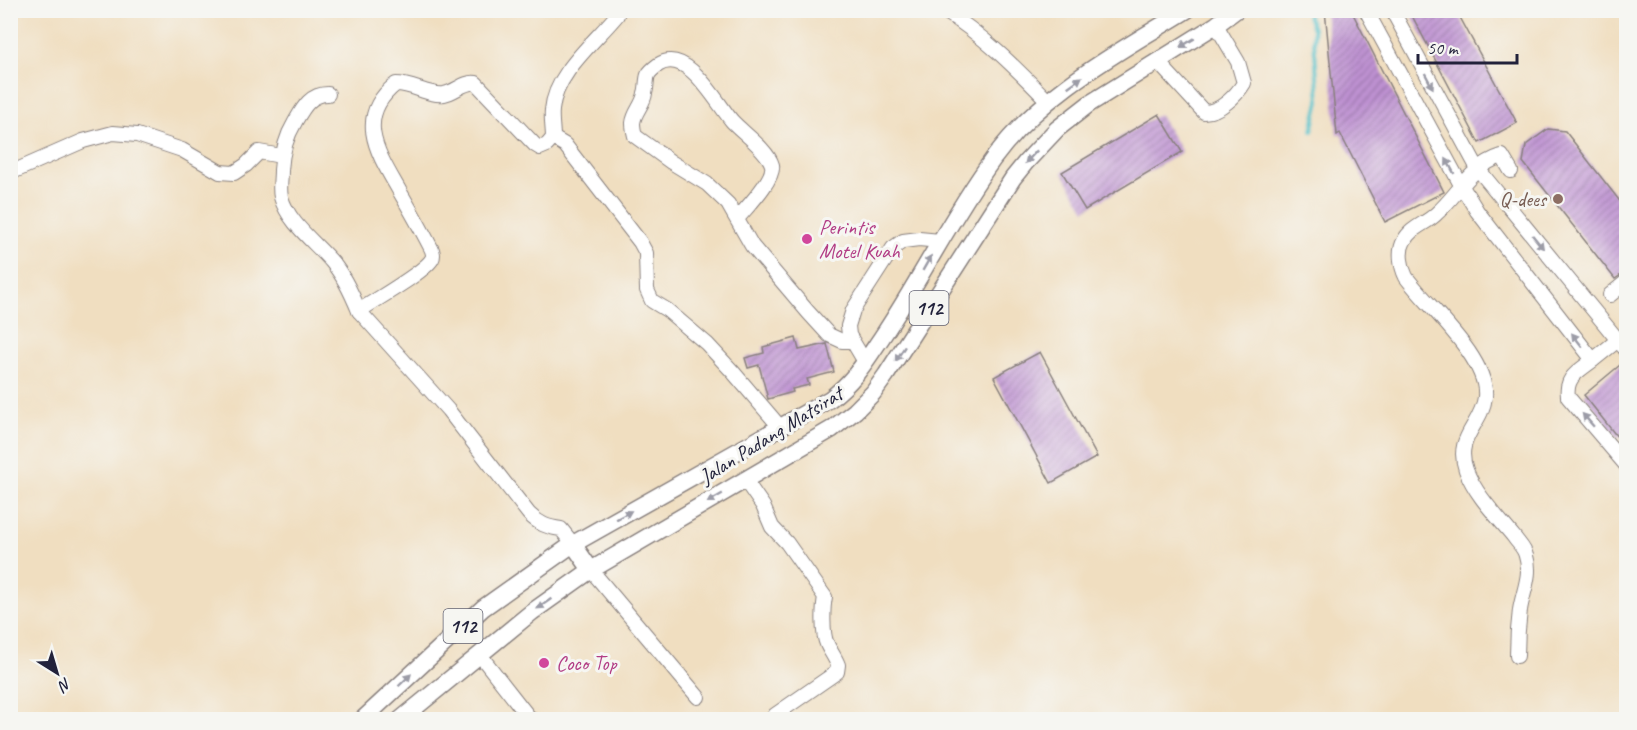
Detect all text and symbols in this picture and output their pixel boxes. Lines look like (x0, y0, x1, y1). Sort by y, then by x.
scale bar (1418, 27, 1517, 65)
one-way arrow (1179, 37, 1195, 48)
text: 50 m (1427, 37, 1460, 59)
one-way arrow (1424, 72, 1434, 89)
one-way arrow (1067, 76, 1083, 88)
one-way arrow (1024, 150, 1038, 164)
one-way arrow (1445, 157, 1455, 174)
place label: Q-dees (1500, 186, 1548, 212)
marker: Q-dees (1551, 192, 1565, 206)
place label: Perintis Motel Kuah (819, 214, 900, 264)
marker: Perintis Motel Kuah (800, 232, 814, 246)
one-way arrow (1531, 234, 1544, 249)
one-way arrow (922, 255, 932, 272)
road number: 112 (910, 291, 948, 325)
one-way arrow (1571, 332, 1583, 348)
one-way arrow (894, 346, 905, 363)
street label: Jalan Padang Matsirat (694, 379, 850, 490)
one-way arrow (1582, 413, 1595, 428)
one-way arrow (707, 492, 723, 503)
one-way arrow (615, 510, 632, 520)
one-way arrow (536, 598, 552, 610)
road number: 112 (444, 609, 482, 643)
north arrow (27, 643, 87, 703)
place label: Coco Top (556, 650, 617, 676)
marker: Coco Top (537, 656, 551, 670)
text: N (53, 673, 75, 697)
one-way arrow (398, 673, 413, 687)

